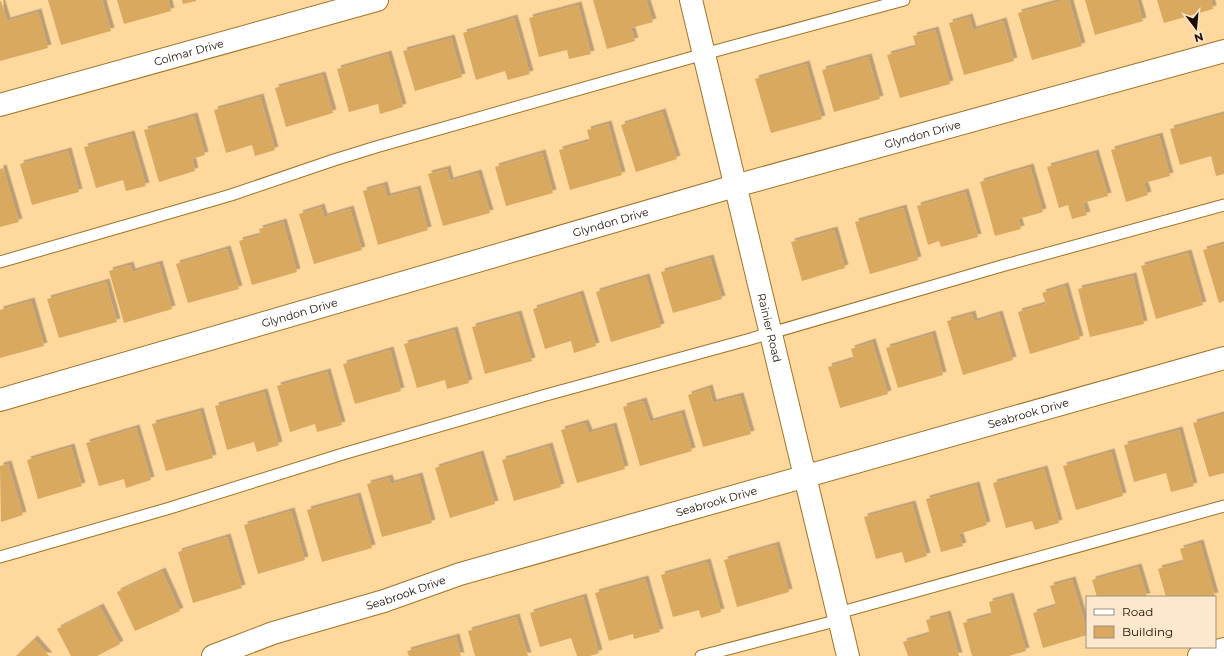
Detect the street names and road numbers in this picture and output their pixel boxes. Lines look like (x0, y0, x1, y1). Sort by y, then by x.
street label: Colmar Drive (152, 36, 226, 69)
street label: Glyndon Drive (883, 117, 962, 151)
street label: Glyndon Drive (571, 204, 651, 240)
street label: Rainier Road (754, 292, 784, 364)
street label: Glyndon Drive (260, 295, 339, 330)
street label: Seabrook Drive (986, 395, 1071, 431)
street label: Seabrook Drive (674, 483, 759, 520)
street label: Seabrook Drive (364, 573, 448, 613)

